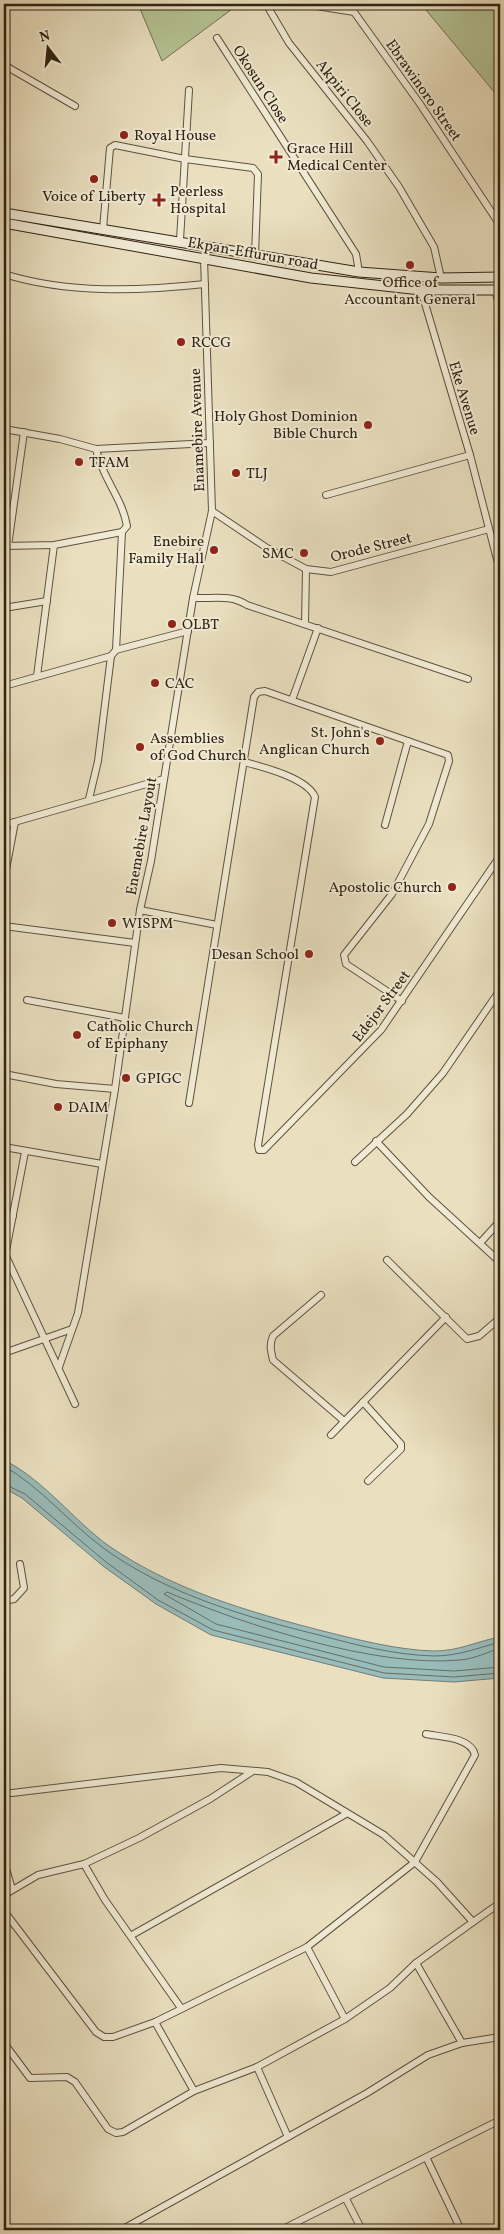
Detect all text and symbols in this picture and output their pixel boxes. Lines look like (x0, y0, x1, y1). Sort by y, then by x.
north arrow (22, 22, 72, 72)
text: N (37, 26, 52, 47)
street label: Ebrawinoro Street (380, 36, 466, 146)
street label: Okosun Close (227, 42, 293, 128)
street label: Akpiri Close (310, 56, 378, 132)
place label: Royal House (134, 126, 216, 147)
marker: Royal House (118, 129, 130, 141)
place label: Grace Hill Medical Center (287, 139, 387, 177)
marker: Grace Hill Medical Center (269, 150, 283, 164)
marker: Voice of Liberty (88, 173, 100, 185)
place label: Peerless Hospital (170, 182, 226, 220)
place label: Voice of Liberty (42, 187, 146, 208)
marker: Peerless Hospital (152, 193, 166, 207)
street label: Ekpan-Effurun road (186, 233, 320, 276)
marker: Office of Accountant General (404, 259, 416, 271)
place label: Office of Accountant General (344, 273, 476, 311)
place label: RCCG (191, 333, 231, 354)
marker: RCCG (175, 336, 187, 348)
street label: Eke Avenue (442, 359, 485, 438)
street label: Enamebire Avenue (186, 368, 211, 492)
place label: Holy Ghost Dominion Bible Church (214, 407, 358, 445)
marker: Holy Ghost Dominion Bible Church (362, 419, 374, 431)
place label: TFAM (89, 453, 129, 474)
marker: TFAM (73, 456, 85, 468)
place label: TLJ (246, 464, 268, 485)
marker: TLJ (230, 467, 242, 479)
street label: Orode Street (328, 528, 414, 569)
place label: Enebire Family Hall (128, 532, 204, 570)
marker: Enebire Family Hall (208, 544, 220, 556)
place label: SMC (262, 544, 294, 565)
marker: SMC (298, 547, 310, 559)
place label: OLBT (182, 615, 219, 636)
marker: OLBT (166, 618, 178, 630)
place label: CAC (165, 674, 195, 695)
marker: CAC (149, 677, 161, 689)
place label: St. John's Anglican Church (259, 723, 370, 761)
place label: Assemblies of God Church (150, 729, 247, 767)
marker: St. John's Anglican Church (374, 735, 386, 747)
marker: Assemblies of God Church (134, 741, 146, 753)
street label: Enemebire Layout (122, 776, 163, 897)
place label: Apostolic Church (329, 878, 442, 899)
marker: Apostolic Church (446, 881, 458, 893)
place label: WISPM (122, 914, 173, 935)
marker: WISPM (106, 917, 118, 929)
place label: Desan School (211, 945, 299, 966)
marker: Desan School (303, 948, 315, 960)
street label: Edejor Street (348, 966, 416, 1047)
place label: Catholic Church of Epiphany (87, 1017, 194, 1055)
marker: Catholic Church of Epiphany (71, 1029, 83, 1041)
place label: GPIGC (136, 1069, 182, 1090)
marker: GPIGC (120, 1072, 132, 1084)
place label: DAIM (68, 1098, 109, 1119)
marker: DAIM (52, 1101, 64, 1113)

